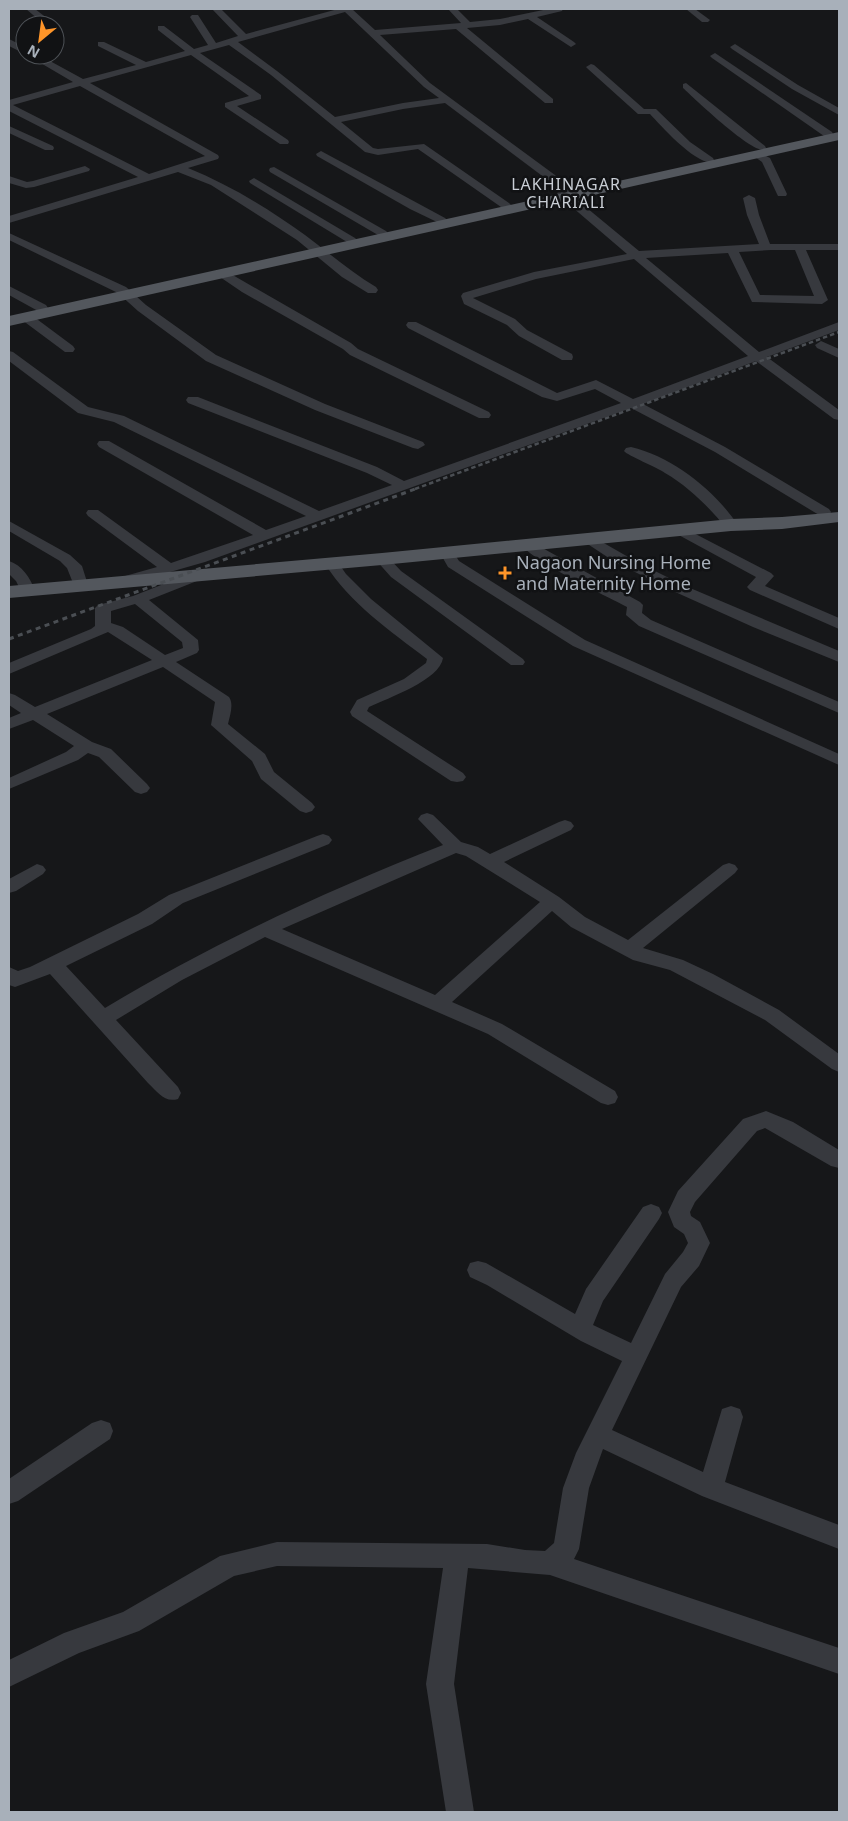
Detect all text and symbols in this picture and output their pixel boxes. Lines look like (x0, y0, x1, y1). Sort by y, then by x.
north arrow (15, 15, 65, 65)
text: N (24, 41, 43, 63)
district label: LAKHINAGAR CHARIALI (511, 173, 621, 213)
place label: Nagaon Nursing Home and Maternity Home (516, 550, 711, 595)
marker: Nagaon Nursing Home and Maternity Home (498, 566, 512, 580)

